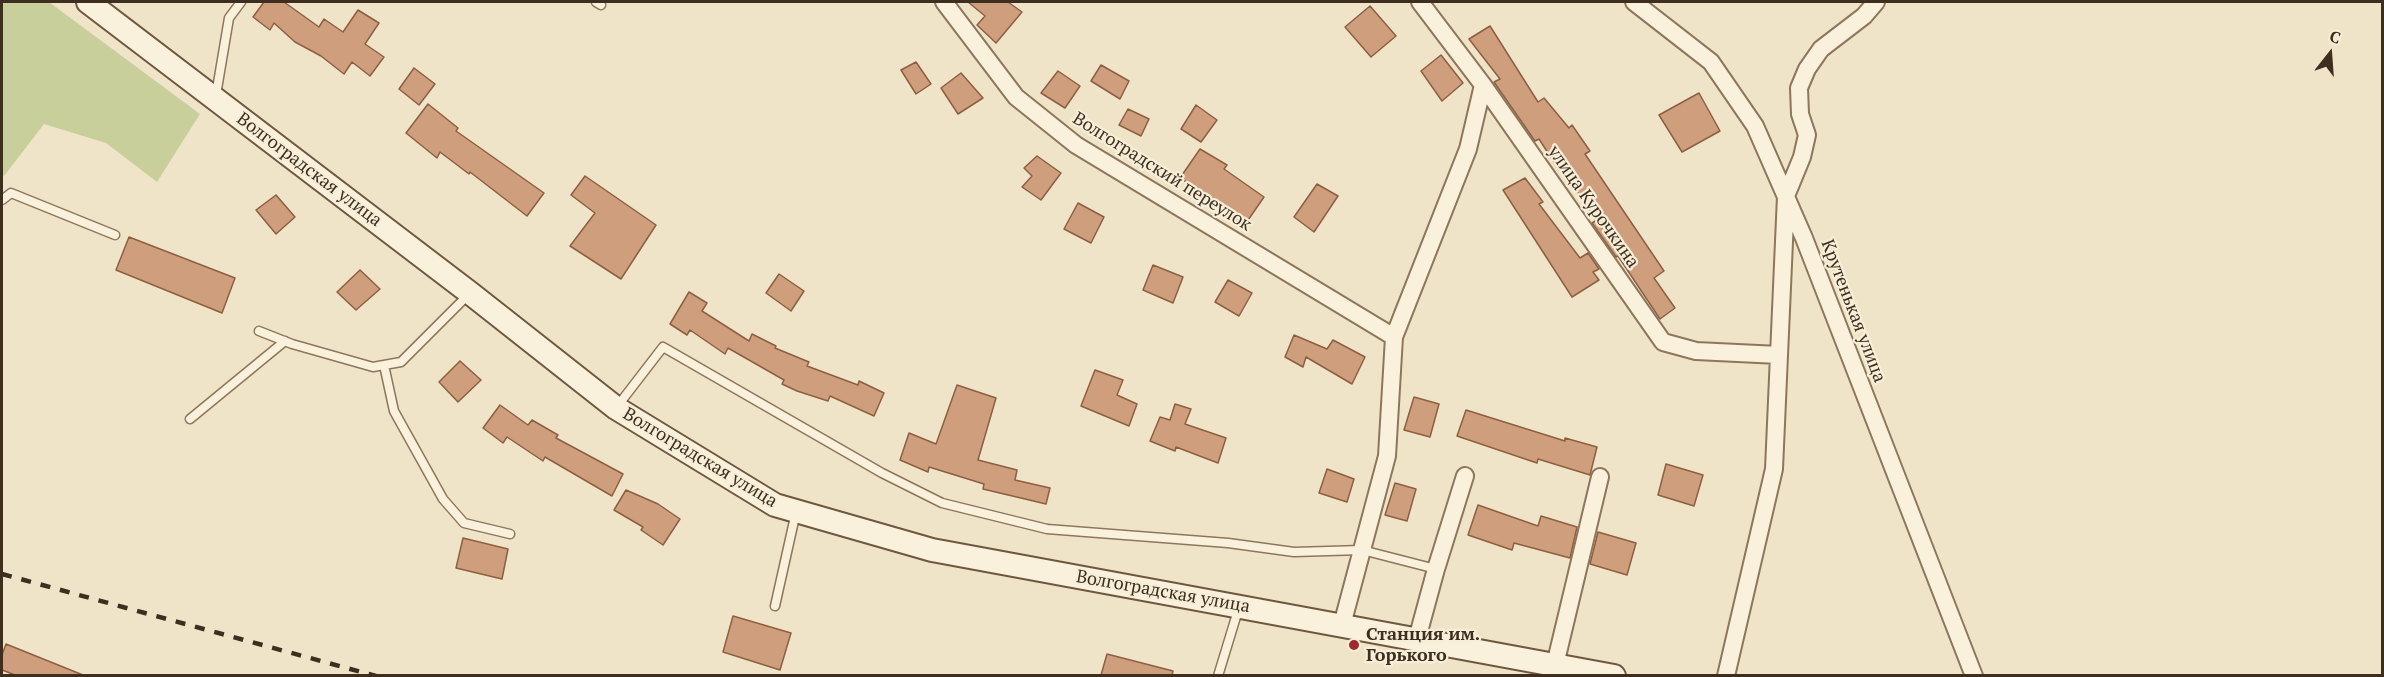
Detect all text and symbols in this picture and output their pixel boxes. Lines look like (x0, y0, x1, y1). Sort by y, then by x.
north arrow (2300, 24, 2360, 84)
text: С (2327, 25, 2343, 49)
street label: Волгоградская улица (232, 108, 386, 232)
street label: Волгоградский переулок (1068, 108, 1256, 236)
street label: улица Курочкина (1543, 142, 1643, 272)
street label: Крутенькая улица (1816, 237, 1890, 385)
street label: Волгоградская улица (619, 403, 781, 513)
street label: Волгоградская улица (1074, 566, 1252, 618)
place label: Станция им. Горького (1366, 624, 1480, 666)
marker: Станция им. Горького (1347, 638, 1361, 652)

